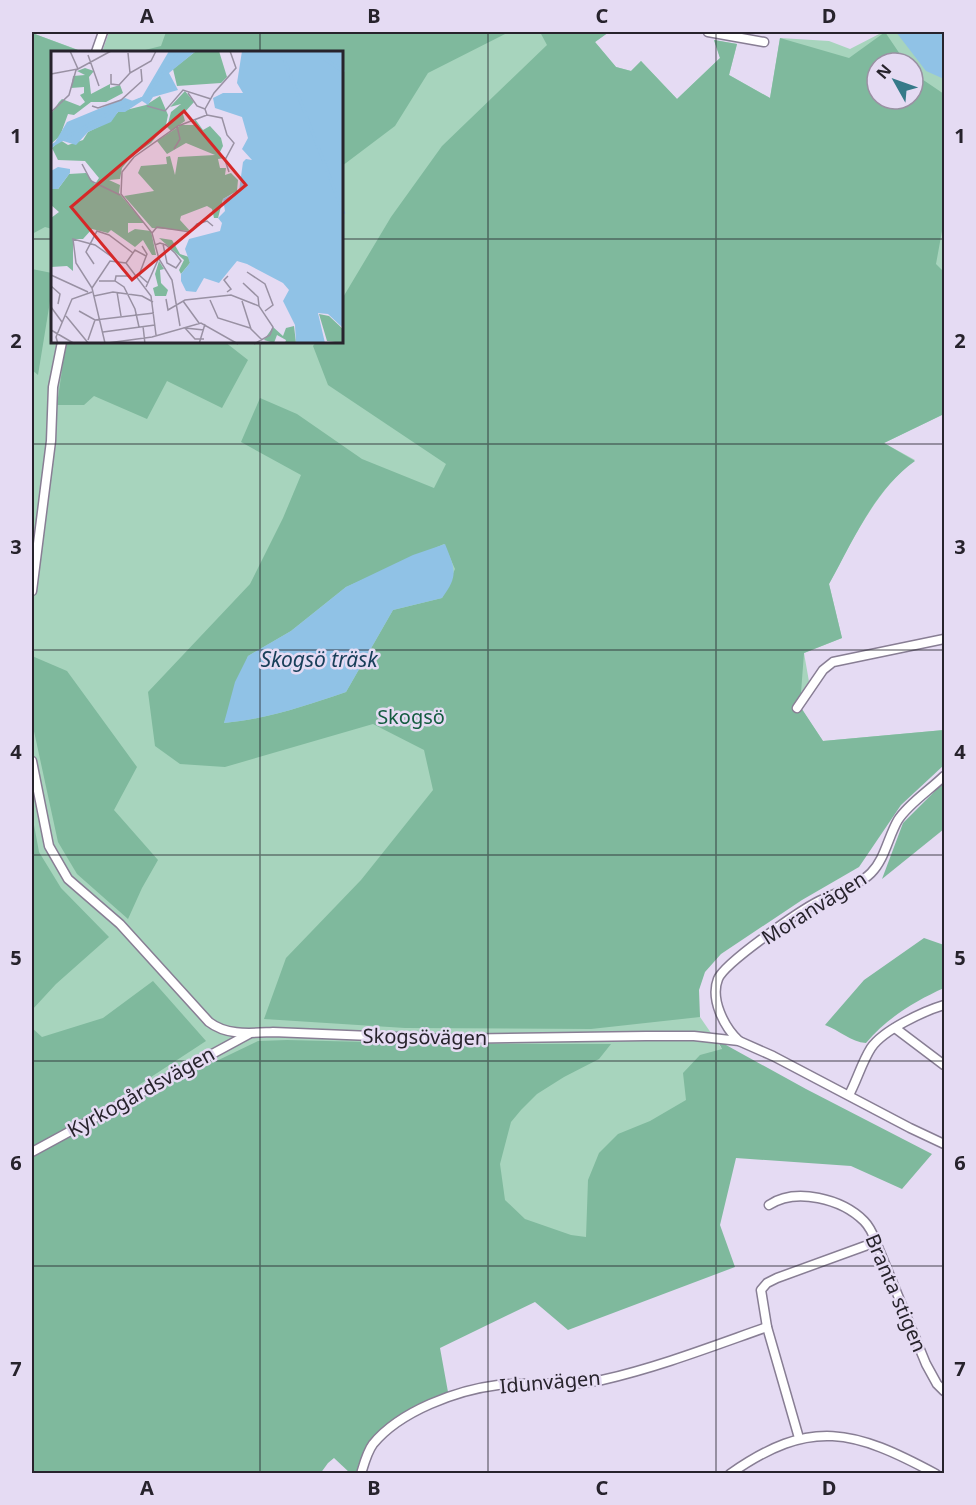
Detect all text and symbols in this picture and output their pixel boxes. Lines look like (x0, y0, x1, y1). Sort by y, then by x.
text: A (140, 2, 154, 29)
text: B (367, 2, 381, 29)
text: C (596, 2, 609, 29)
text: D (822, 2, 836, 29)
inset map (51, 51, 344, 344)
north arrow (865, 51, 925, 111)
text: N (871, 59, 896, 83)
text: 1 (10, 122, 22, 149)
text: 1 (954, 122, 966, 149)
text: 2 (10, 327, 22, 354)
text: 2 (954, 327, 966, 354)
text: 3 (10, 533, 22, 560)
text: 3 (954, 533, 966, 560)
water label: Skogsö träsk (260, 645, 379, 673)
park label: Skogsö (377, 703, 445, 730)
text: 4 (10, 738, 22, 765)
text: 4 (954, 738, 966, 765)
street label: Moranvägen (756, 865, 871, 951)
text: 5 (10, 944, 22, 971)
text: 5 (954, 944, 966, 971)
street label: Skogsövägen (362, 1022, 488, 1051)
street label: Kyrkogårdsvägen (62, 1040, 219, 1143)
text: 6 (10, 1149, 22, 1176)
text: 6 (954, 1149, 966, 1176)
street label: Branta stigen (859, 1230, 934, 1356)
text: 7 (10, 1355, 22, 1382)
text: 7 (954, 1355, 966, 1382)
street label: Idunvägen (498, 1364, 602, 1399)
text: A (140, 1474, 154, 1501)
text: B (367, 1474, 381, 1501)
text: C (596, 1474, 609, 1501)
text: D (822, 1474, 836, 1501)

